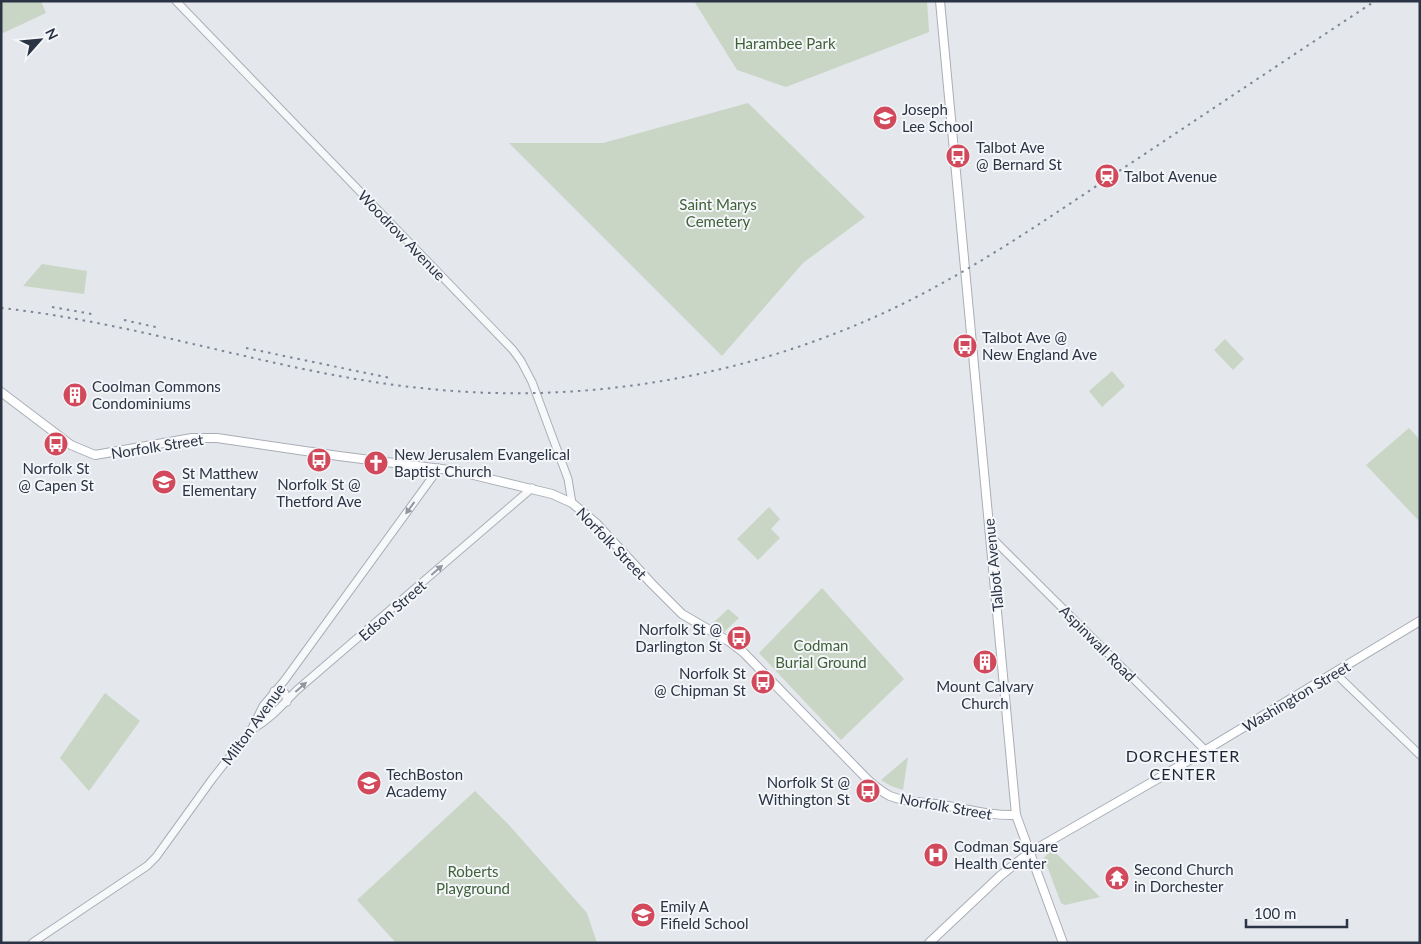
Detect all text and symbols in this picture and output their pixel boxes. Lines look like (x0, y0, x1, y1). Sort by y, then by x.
north arrow (15, 15, 65, 65)
text: N (42, 25, 62, 43)
park label: Harambee Park (734, 34, 836, 52)
place label: Joseph Lee School (902, 100, 973, 135)
school or university icon: Joseph Lee School (872, 105, 898, 131)
place label: Talbot Ave @ Bernard St (976, 138, 1062, 173)
bus stop icon: Talbot Ave @ Bernard St (945, 143, 971, 169)
station icon: Talbot Avenue (1094, 163, 1120, 189)
place label: Talbot Avenue (1124, 167, 1217, 185)
street label: Woodrow Avenue (355, 186, 450, 284)
park label: Saint Marys Cemetery (679, 195, 757, 230)
place label: Talbot Ave @ New England Ave (982, 328, 1097, 363)
bus stop icon: Talbot Ave @ New England Ave (952, 333, 978, 359)
place label: Coolman Commons Condominiums (92, 377, 221, 412)
building icon: Coolman Commons Condominiums (62, 382, 88, 408)
street label: Norfolk Street (110, 430, 205, 462)
bus stop icon: Norfolk St @ Capen St (43, 431, 69, 457)
place label: New Jerusalem Evangelical Baptist Church (394, 445, 570, 480)
bus stop icon: Norfolk St @ Thetford Ave (306, 447, 332, 473)
church icon: New Jerusalem Evangelical Baptist Church (363, 450, 389, 476)
place label: Norfolk St @ Capen St (18, 459, 94, 494)
place label: St Matthew Elementary (182, 464, 259, 499)
school or university icon: St Matthew Elementary (151, 469, 177, 495)
place label: Norfolk St @ Thetford Ave (276, 475, 362, 510)
one-way arrow (405, 501, 415, 515)
street label: Norfolk Street (573, 503, 651, 583)
street label: Talbot Avenue (979, 518, 1007, 612)
one-way arrow (431, 564, 443, 576)
street label: Edson Street (355, 575, 430, 644)
street label: Aspinwall Road (1056, 601, 1140, 685)
place label: Norfolk St @ Darlington St (635, 620, 723, 655)
bus stop icon: Norfolk St @ Darlington St (726, 625, 752, 651)
park label: Codman Burial Ground (775, 636, 867, 671)
building icon: Mount Calvary Church (972, 649, 998, 675)
street label: Washington Street (1239, 656, 1354, 735)
place label: Norfolk St @ Chipman St (654, 664, 747, 699)
bus stop icon: Norfolk St @ Chipman St (750, 669, 776, 695)
place label: Mount Calvary Church (936, 677, 1034, 712)
street label: Milton Avenue (217, 680, 289, 768)
one-way arrow (294, 682, 307, 693)
district label: DORCHESTER CENTER (1126, 746, 1240, 783)
place label: TechBoston Academy (386, 765, 463, 800)
school or university icon: TechBoston Academy (356, 770, 382, 796)
place label: Norfolk St @ Withington St (758, 773, 851, 808)
bus stop icon: Norfolk St @ Withington St (855, 778, 881, 804)
street label: Norfolk Street (899, 789, 994, 823)
place label: Codman Square Health Center (954, 837, 1058, 872)
hospital icon: Codman Square Health Center (923, 842, 949, 868)
place label: Second Church in Dorchester (1134, 860, 1234, 895)
park label: Roberts Playground (436, 862, 510, 897)
temple icon: Second Church in Dorchester (1104, 865, 1130, 891)
scale bar (1246, 896, 1347, 928)
place label: Emily A Fifield School (660, 897, 749, 932)
school or university icon: Emily A Fifield School (630, 902, 656, 928)
text: 100 m (1254, 904, 1296, 922)

